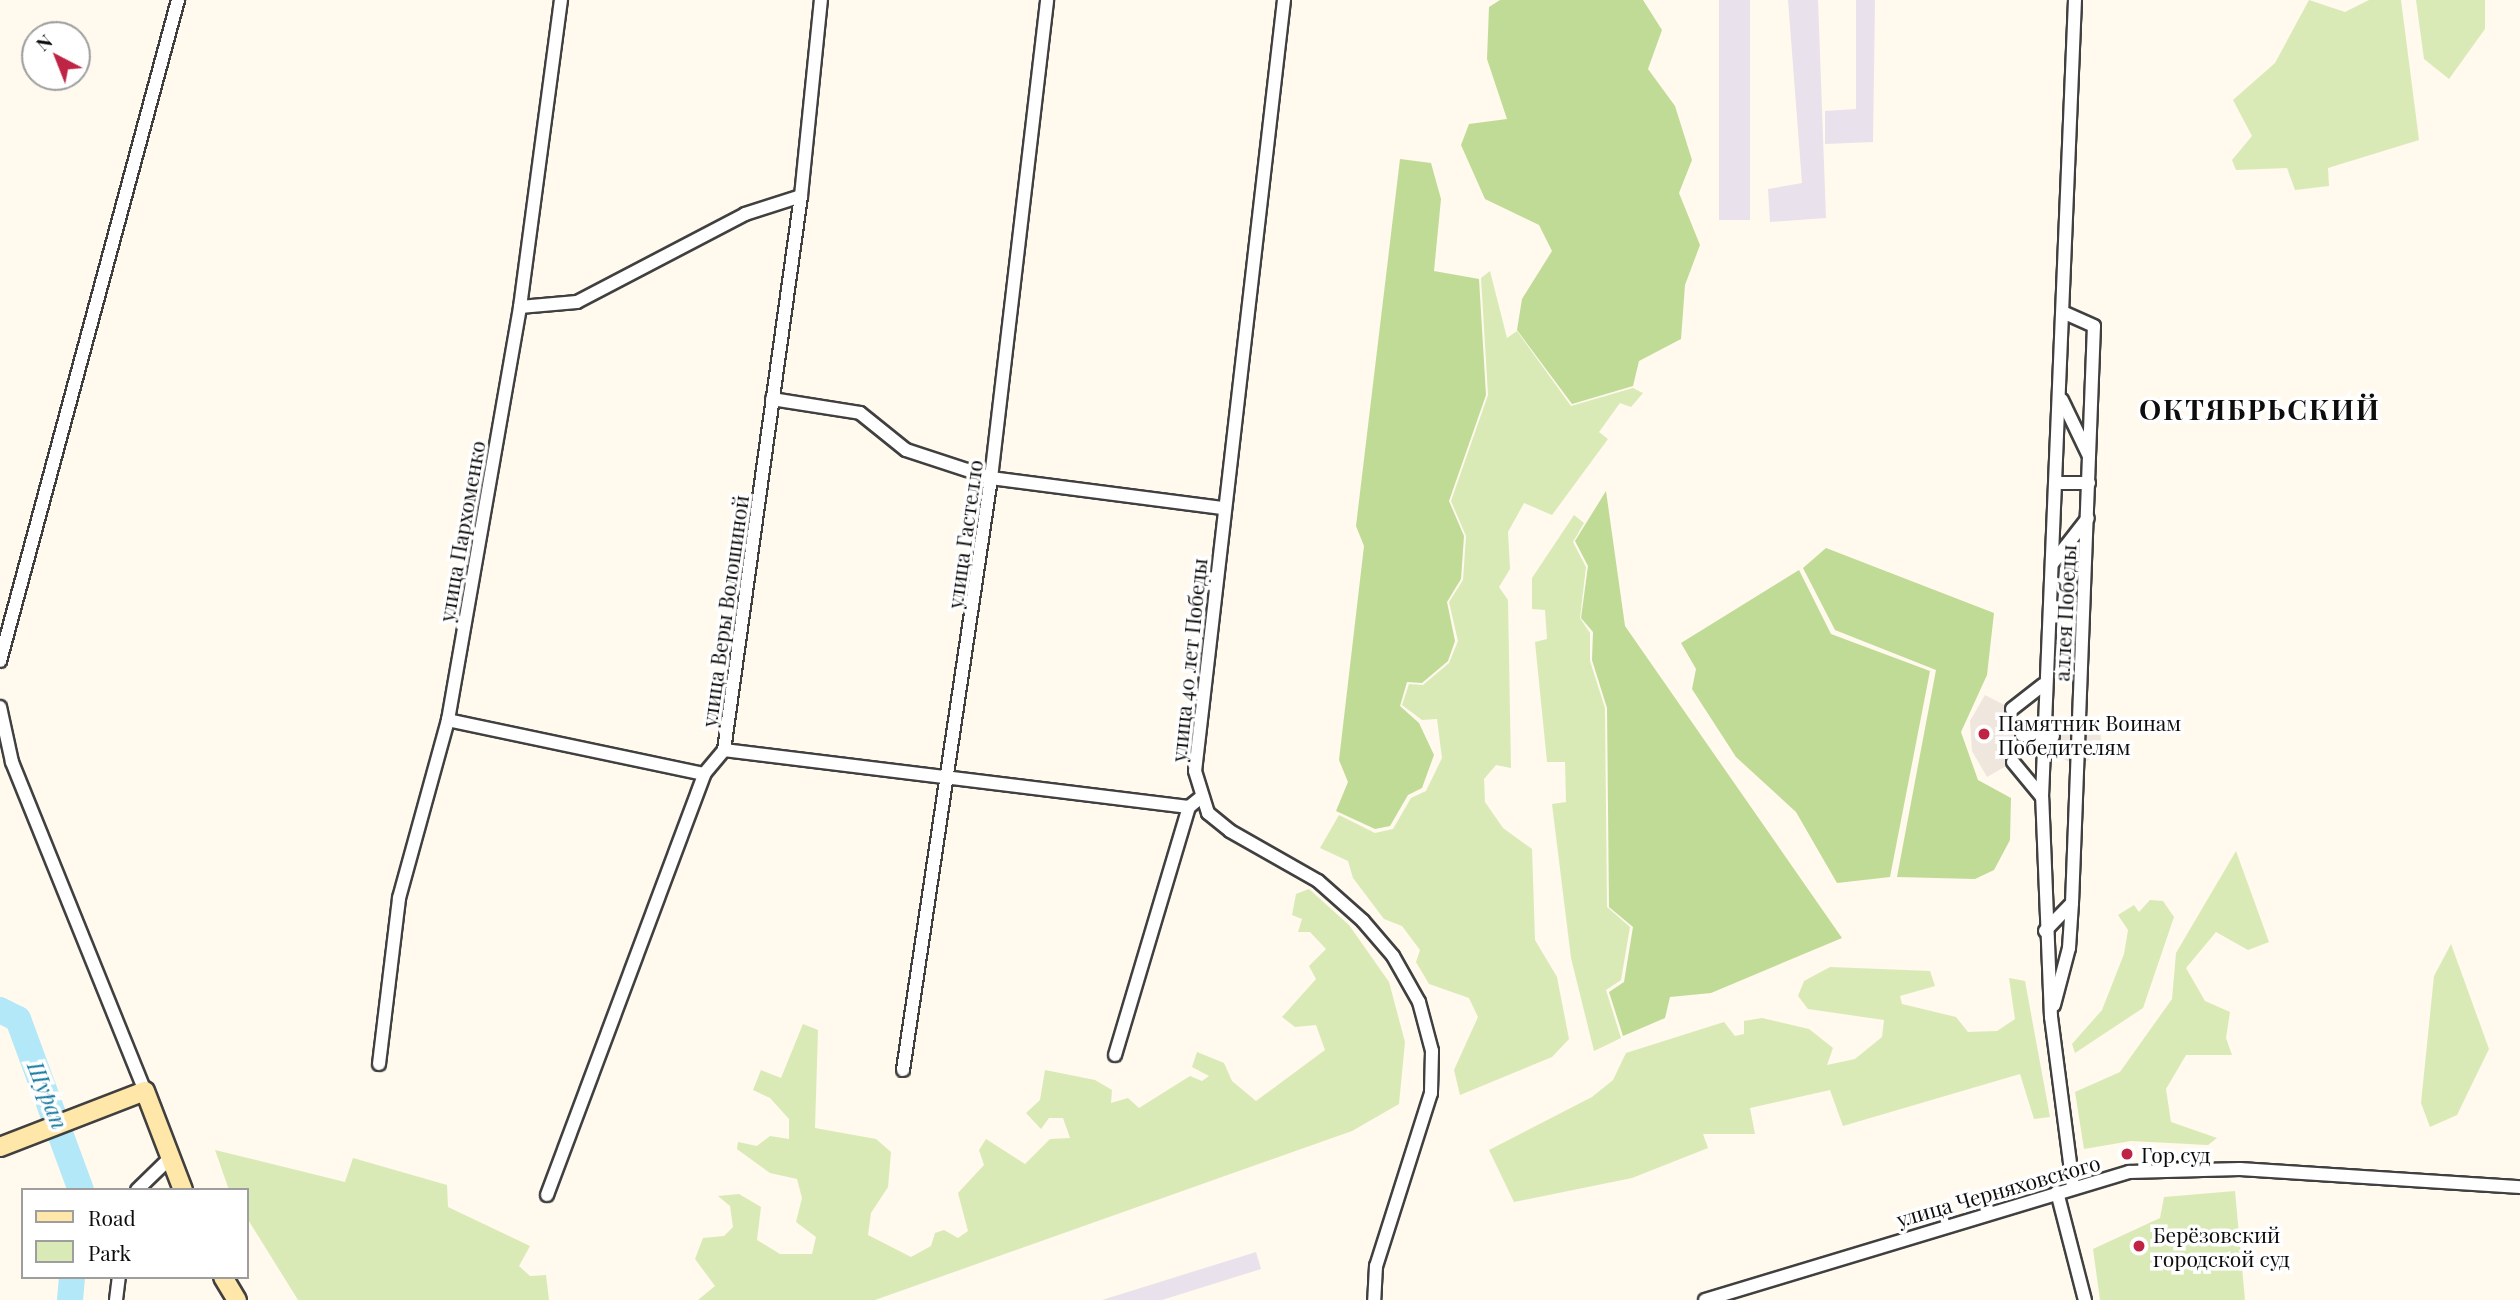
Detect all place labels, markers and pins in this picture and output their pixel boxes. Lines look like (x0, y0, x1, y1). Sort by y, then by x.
place label: Памятник Воинам Победителям (1998, 709, 2181, 759)
marker: Памятник Воинам Победителям (1976, 726, 1992, 742)
place label: Гор.суд (2141, 1141, 2210, 1167)
marker: Гор.суд (2119, 1146, 2135, 1162)
place label: Берёзовский городской суд (2153, 1221, 2290, 1271)
marker: Берёзовский городской суд (2131, 1238, 2147, 1254)

